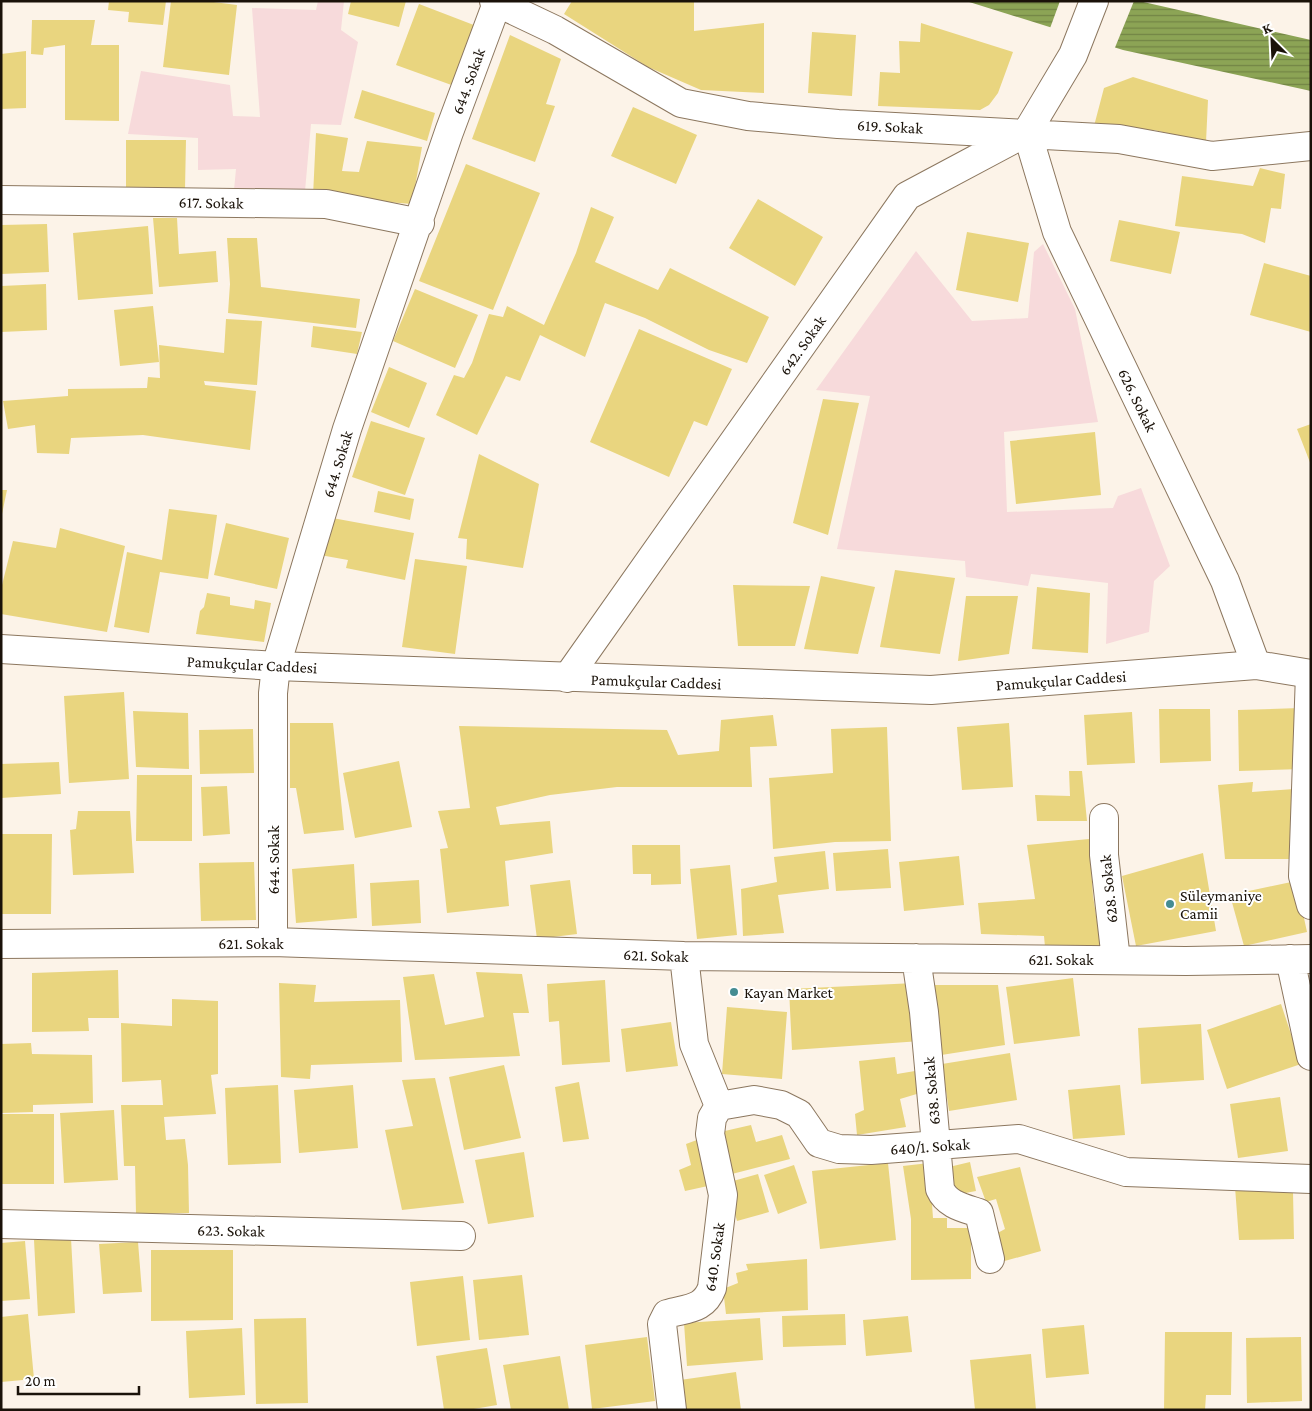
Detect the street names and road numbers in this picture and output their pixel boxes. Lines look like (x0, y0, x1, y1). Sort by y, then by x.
street label: 644. Sokak (449, 45, 488, 117)
street label: 619. Sokak (857, 116, 924, 137)
street label: 617. Sokak (178, 193, 244, 212)
street label: 642. Sokak (776, 312, 829, 378)
street label: 626. Sokak (1115, 366, 1160, 435)
street label: 644. Sokak (319, 428, 356, 500)
street label: Pamukçular Caddesi (186, 653, 318, 677)
street label: Pamukçular Caddesi (995, 667, 1127, 695)
street label: Pamukçular Caddesi (590, 671, 722, 693)
street label: 644. Sokak (265, 825, 282, 895)
street label: 628. Sokak (1096, 854, 1121, 924)
street label: 621. Sokak (218, 935, 284, 952)
street label: 621. Sokak (623, 946, 689, 965)
street label: 621. Sokak (1028, 951, 1094, 968)
street label: 638. Sokak (920, 1056, 943, 1126)
street label: 640/1. Sokak (890, 1135, 971, 1158)
street label: 623. Sokak (197, 1221, 265, 1240)
street label: 640. Sokak (701, 1221, 728, 1293)

